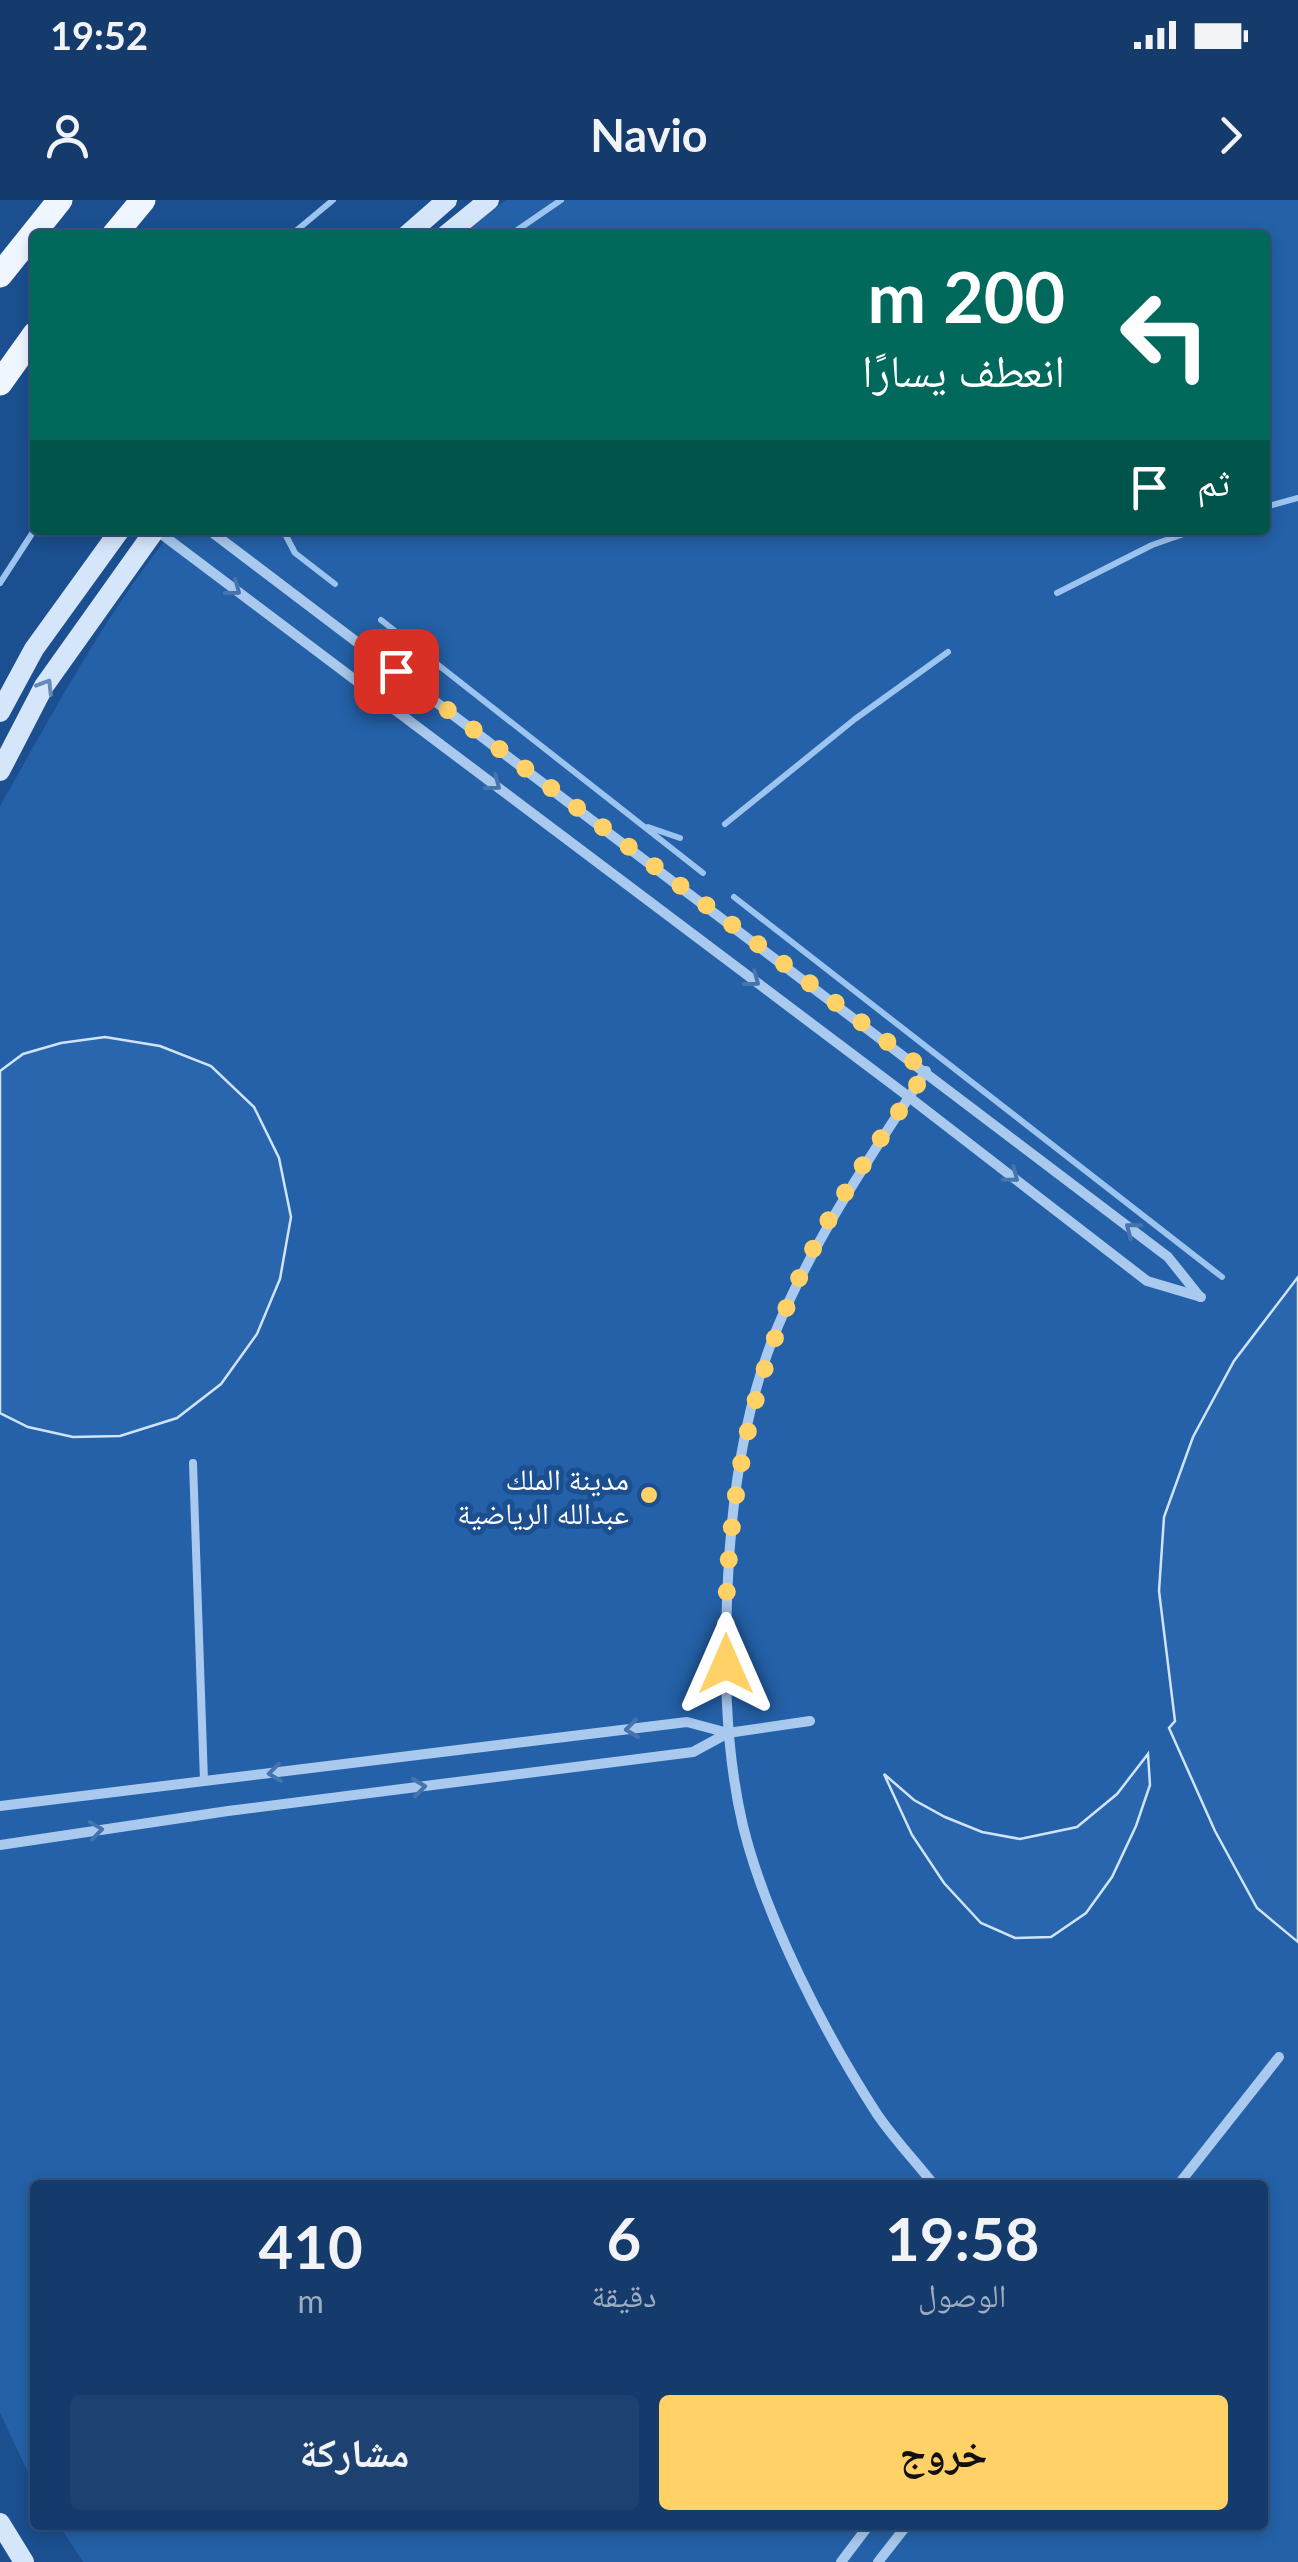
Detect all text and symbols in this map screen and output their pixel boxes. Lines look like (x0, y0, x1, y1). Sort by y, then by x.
text: 19:52 (50, 12, 148, 58)
icon: person (40, 108, 95, 163)
text: Navio (590, 108, 708, 162)
icon: forward (1203, 108, 1258, 163)
text: 200 m (868, 254, 1065, 338)
icon: left (1100, 270, 1230, 400)
text: انعطف يسارًا (862, 343, 1065, 397)
text: ثم (1197, 458, 1230, 504)
icon: arrive (1122, 460, 1177, 515)
one-way arrow (223, 577, 241, 594)
pin (354, 629, 439, 714)
icon: arrive (369, 644, 424, 699)
one-way arrow (34, 678, 53, 696)
one-way arrow (482, 773, 500, 790)
one-way arrow (742, 968, 760, 985)
one-way arrow (1001, 1165, 1019, 1182)
one-way arrow (1125, 1224, 1143, 1241)
place label: مدينة الملك عبدالله الرياضية (457, 1460, 629, 1531)
marker: مدينة الملك عبدالله الرياضية (638, 1484, 660, 1506)
position arrow (674, 1612, 778, 1716)
one-way arrow (624, 1718, 640, 1739)
one-way arrow (266, 1762, 282, 1783)
one-way arrow (411, 1777, 427, 1798)
one-way arrow (88, 1821, 105, 1842)
text: 6 (606, 2202, 641, 2274)
text: 19:58 (885, 2202, 1040, 2274)
text: 410 (258, 2210, 363, 2282)
text: دقيقة (591, 2275, 656, 2314)
text: الوصول (918, 2275, 1006, 2314)
text: m (298, 2281, 324, 2320)
button: مشاركة (70, 2395, 639, 2510)
button: خروج (659, 2395, 1228, 2510)

